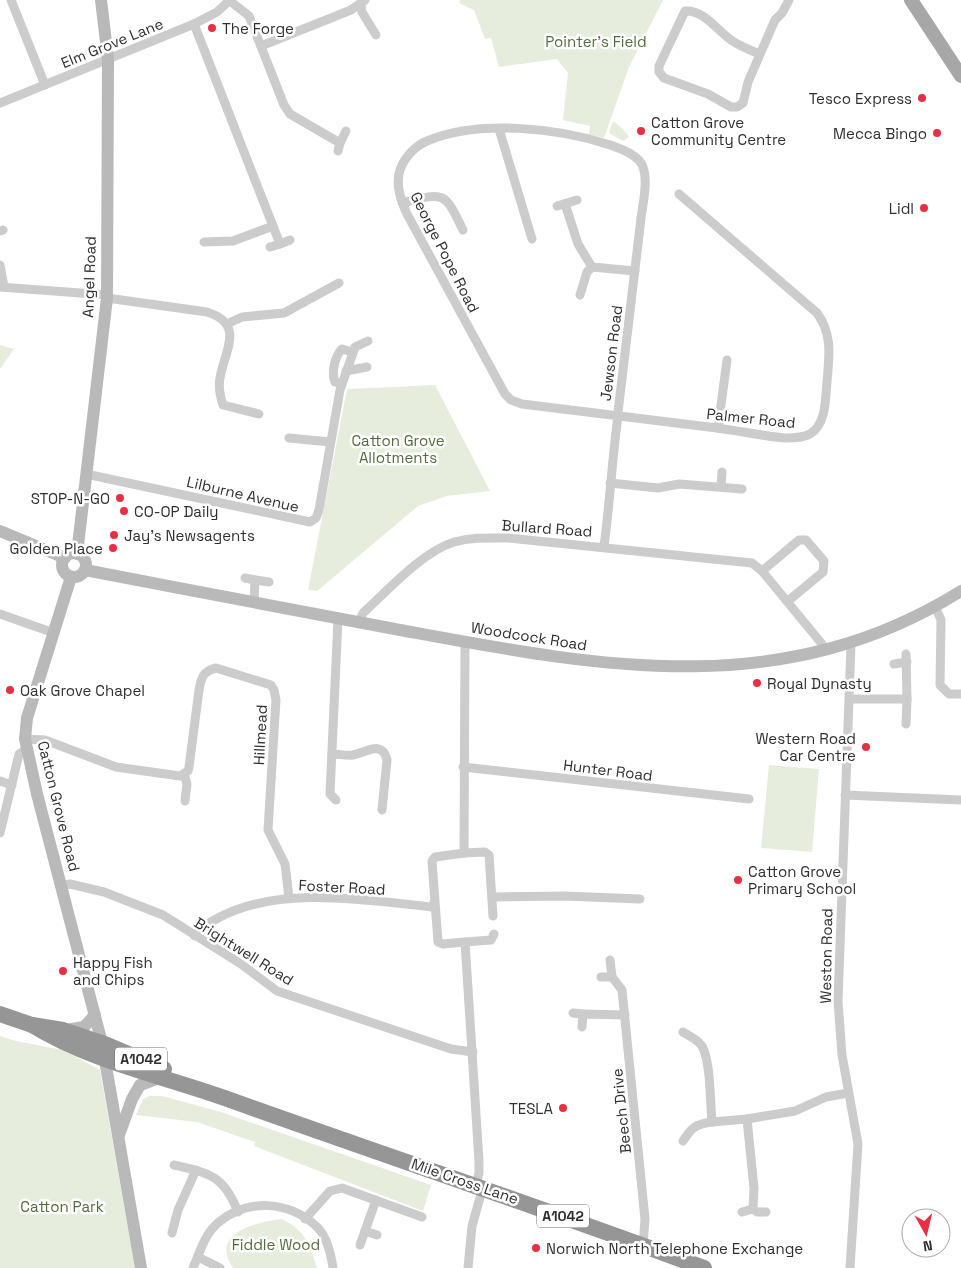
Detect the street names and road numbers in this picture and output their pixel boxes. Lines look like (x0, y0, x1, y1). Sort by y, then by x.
street label: Elm Grove Lane (58, 14, 166, 72)
street label: George Pope Road (406, 188, 484, 316)
street label: Angel Road (78, 236, 100, 318)
street label: Jewson Road (596, 304, 626, 402)
street label: Palmer Road (706, 404, 796, 432)
street label: Lilburne Avenue (185, 472, 301, 516)
street label: Bullard Road (501, 515, 593, 541)
street label: Woodcock Road (470, 617, 588, 655)
street label: Hillmead (249, 704, 271, 766)
street label: Catton Grove Road (34, 739, 84, 873)
street label: Hunter Road (562, 755, 654, 785)
street label: Foster Road (298, 875, 386, 899)
street label: Weston Road (816, 908, 836, 1004)
street label: Brightwell Road (191, 913, 297, 989)
road number: A1042 (115, 1048, 167, 1070)
street label: Beech Drive (607, 1067, 635, 1155)
street label: Mile Cross Lane (409, 1154, 521, 1208)
road number: A1042 (537, 1204, 589, 1228)

